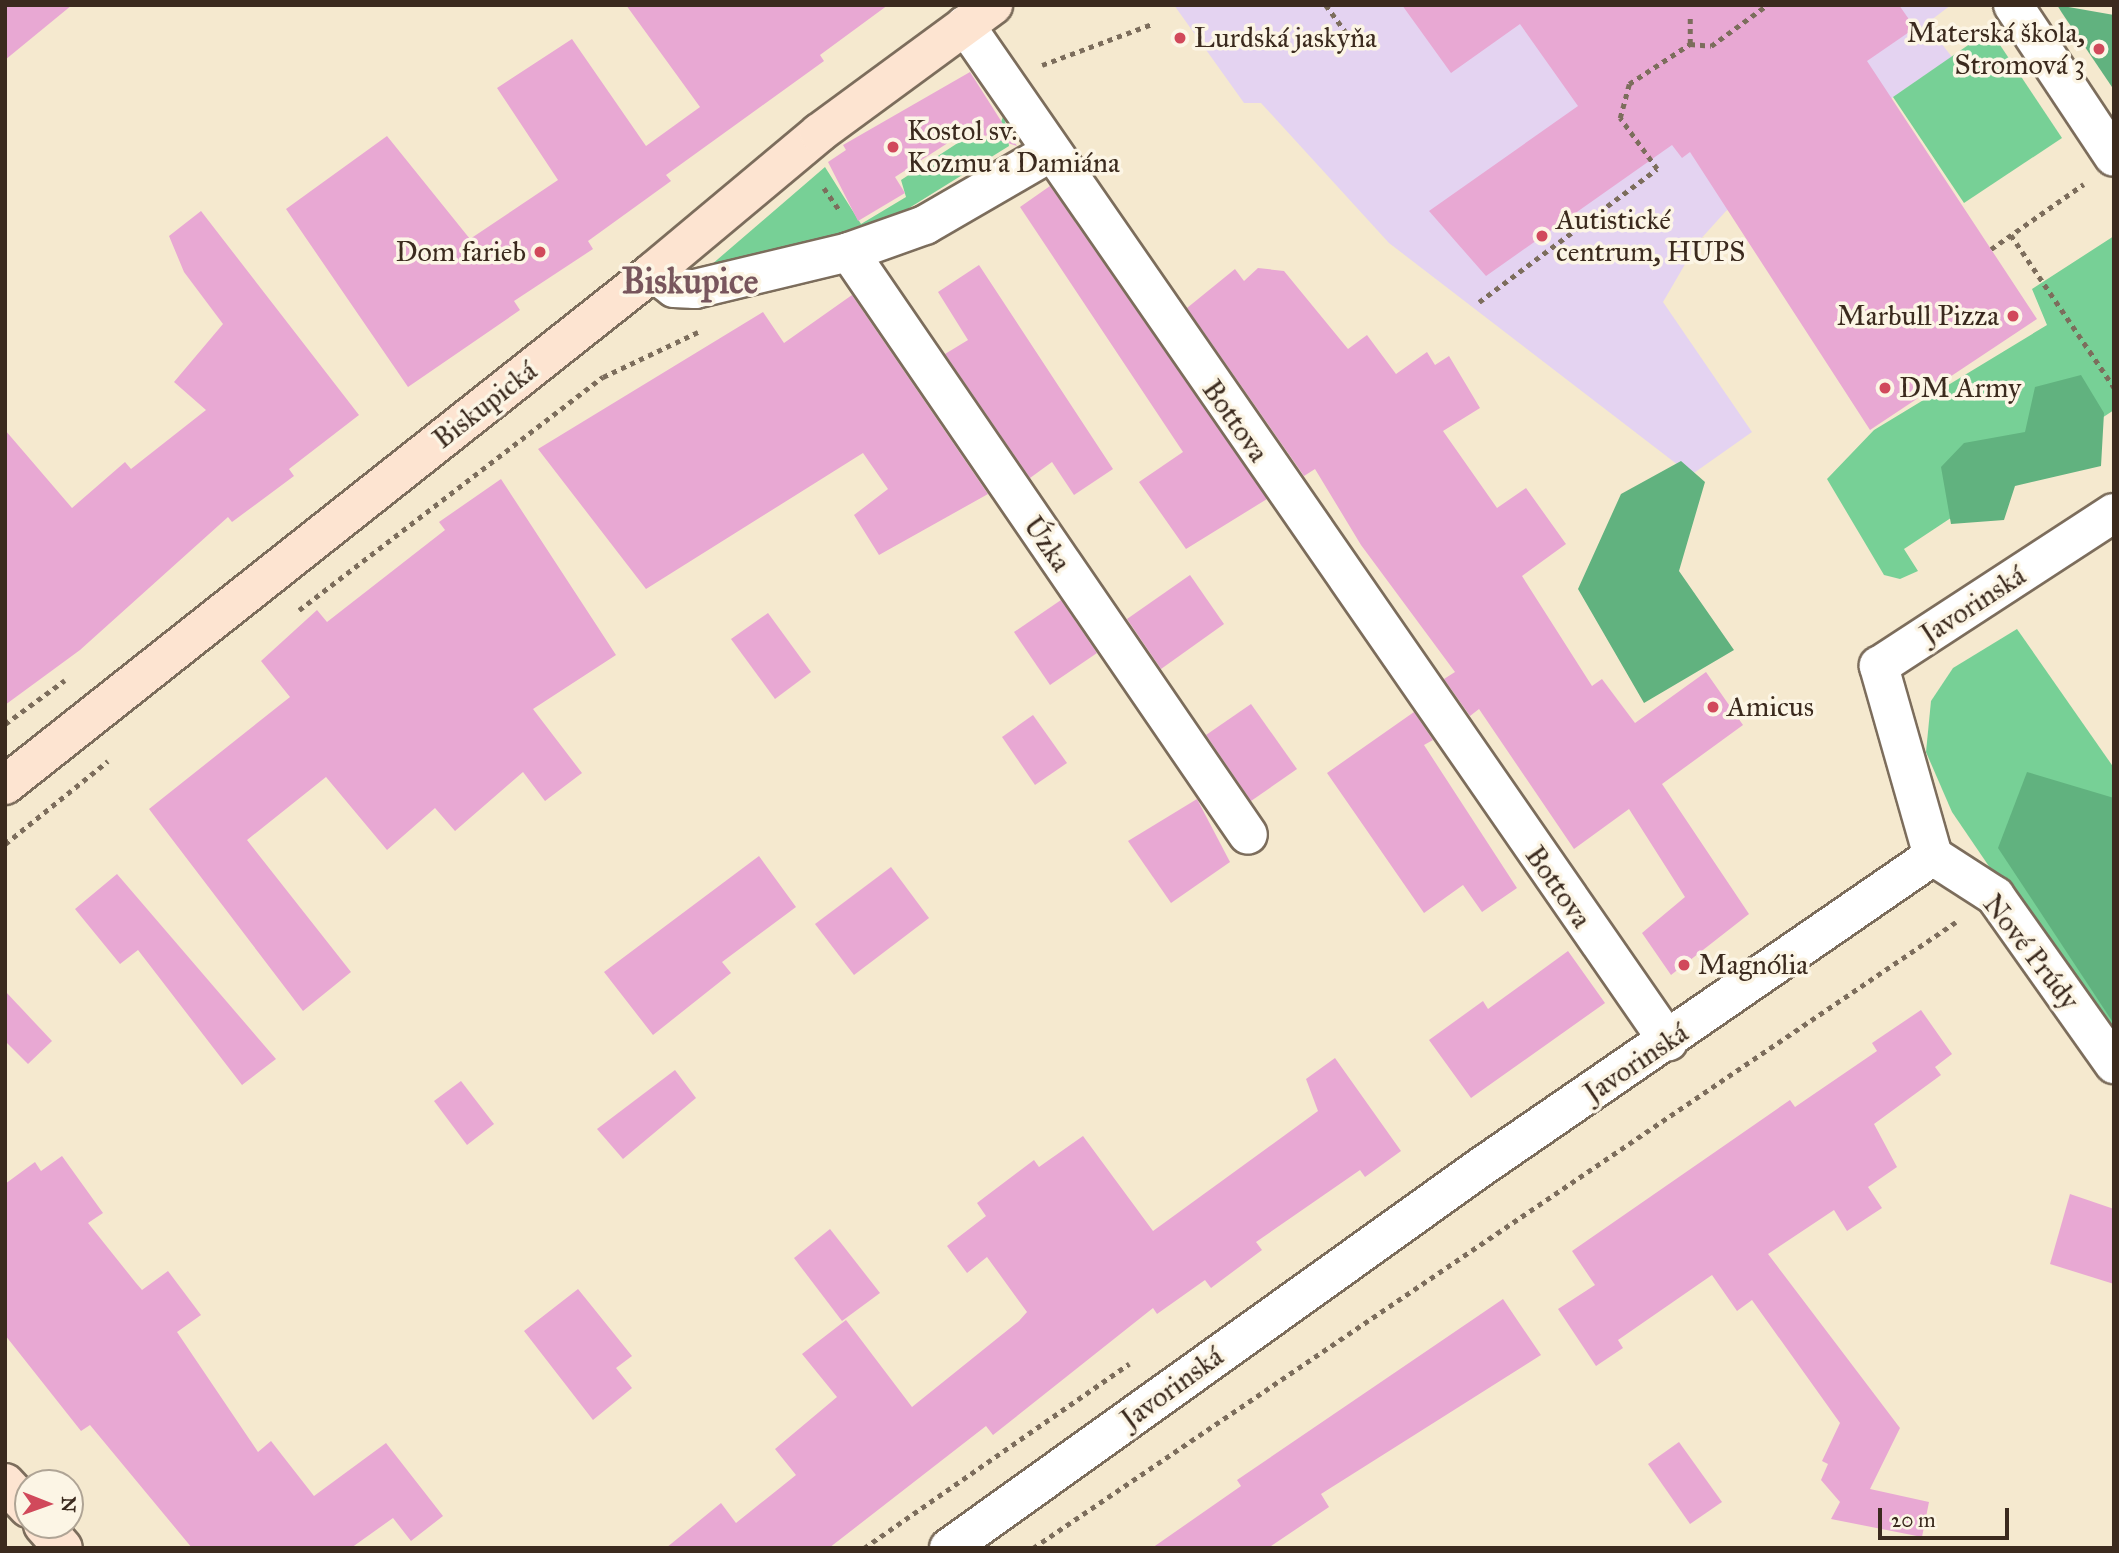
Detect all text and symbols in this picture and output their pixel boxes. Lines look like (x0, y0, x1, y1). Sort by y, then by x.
place label: Materská škola, Stromová 3 (1907, 16, 2085, 82)
place label: Lurdská jaskyňa (1194, 21, 1377, 55)
marker: Lurdská jaskyňa (1172, 30, 1188, 46)
marker: Materská škola, Stromová 3 (2091, 41, 2107, 57)
place label: Kostol sv. Kozmu a Damiána (907, 114, 1120, 180)
marker: Kostol sv. Kozmu a Damiána (885, 139, 901, 155)
place label: Autistické centrum, HUPS (1556, 203, 1745, 269)
marker: Autistické centrum, HUPS (1534, 228, 1550, 244)
place label: Dom farieb (396, 235, 526, 269)
marker: Dom farieb (532, 244, 548, 260)
district label: Biskupice (622, 261, 758, 303)
place label: Marbull Pizza (1837, 299, 1999, 333)
marker: Marbull Pizza (2005, 308, 2021, 324)
street label: Biskupická (426, 354, 544, 456)
place label: DM Army (1899, 371, 2021, 405)
street label: Bottova (1195, 374, 1275, 468)
marker: DM Army (1877, 380, 1893, 396)
street label: Úzka (1016, 510, 1078, 578)
street label: Javorinská (1914, 559, 2032, 651)
place label: Amicus (1727, 690, 1814, 724)
marker: Amicus (1705, 699, 1721, 715)
street label: Bottova (1518, 840, 1598, 934)
street label: Nové Prúdy (1976, 888, 2086, 1016)
place label: Magnólia (1698, 948, 1808, 982)
marker: Magnólia (1676, 957, 1692, 973)
street label: Javorinská (1578, 1016, 1694, 1110)
street label: Javorinská (1114, 1340, 1230, 1436)
north arrow (14, 1469, 84, 1539)
scale bar (1881, 1494, 2012, 1538)
text: N (57, 1496, 80, 1513)
text: 20 m (1891, 1507, 1936, 1533)

